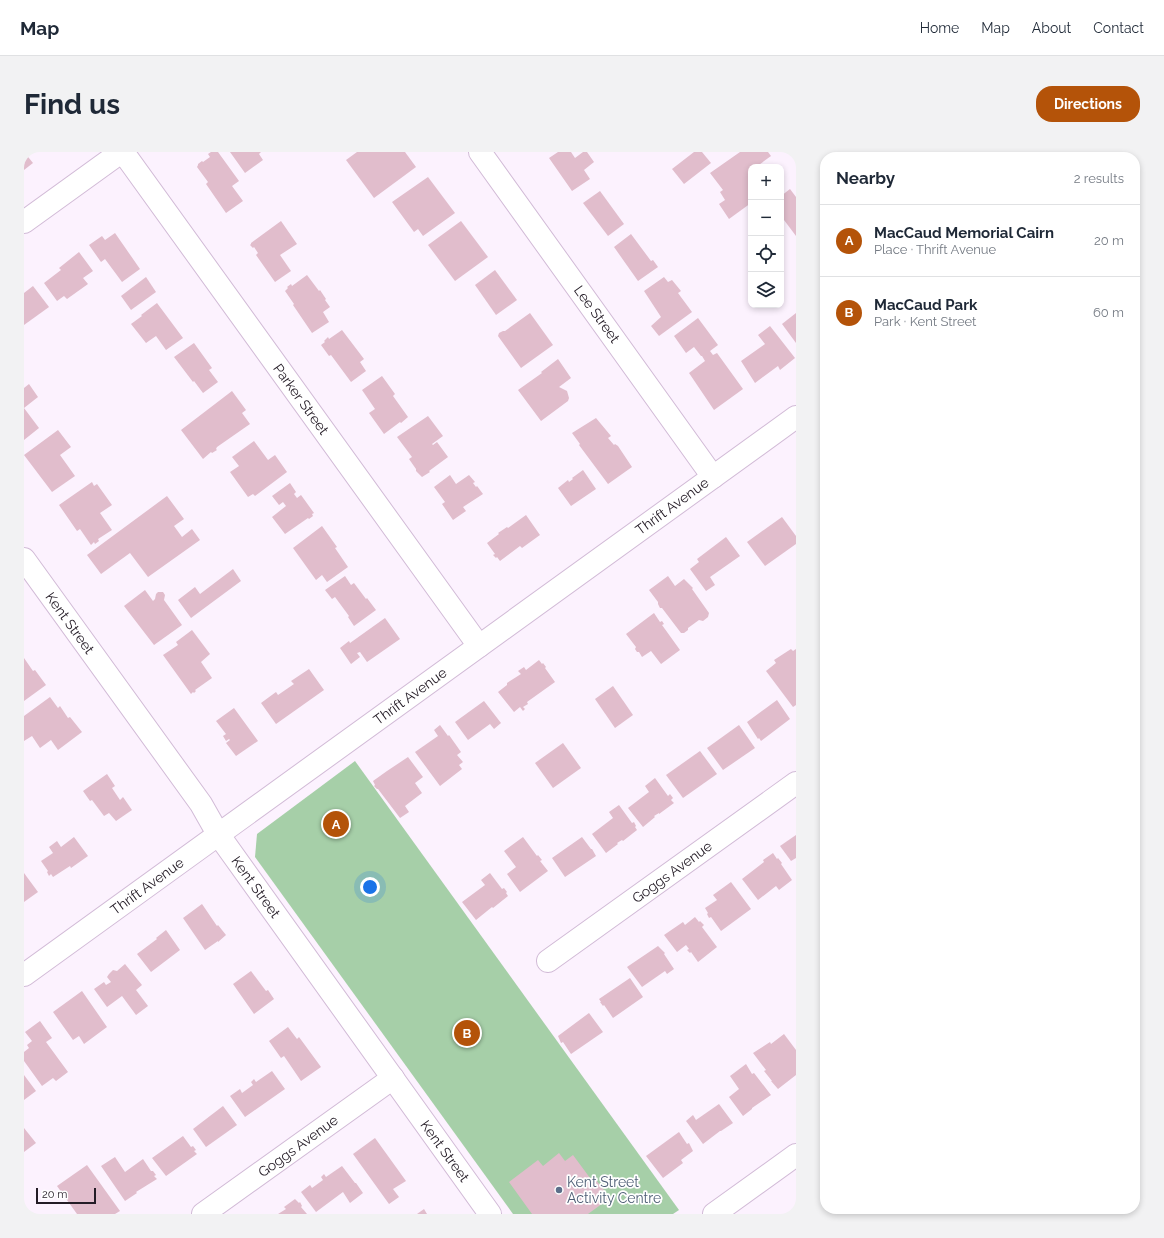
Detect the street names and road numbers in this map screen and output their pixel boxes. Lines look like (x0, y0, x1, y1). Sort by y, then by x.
street label: Lee Street (571, 282, 623, 346)
street label: Parker Street (270, 361, 332, 438)
street label: Thrift Avenue (632, 474, 712, 538)
street label: Kent Street (42, 589, 98, 657)
street label: Thrift Avenue (370, 664, 450, 728)
street label: Goggs Avenue (629, 838, 715, 906)
street label: Kent Street (228, 853, 284, 921)
street label: Thrift Avenue (107, 854, 187, 918)
street label: Goggs Avenue (255, 1112, 341, 1180)
street label: Kent Street (417, 1117, 473, 1185)

